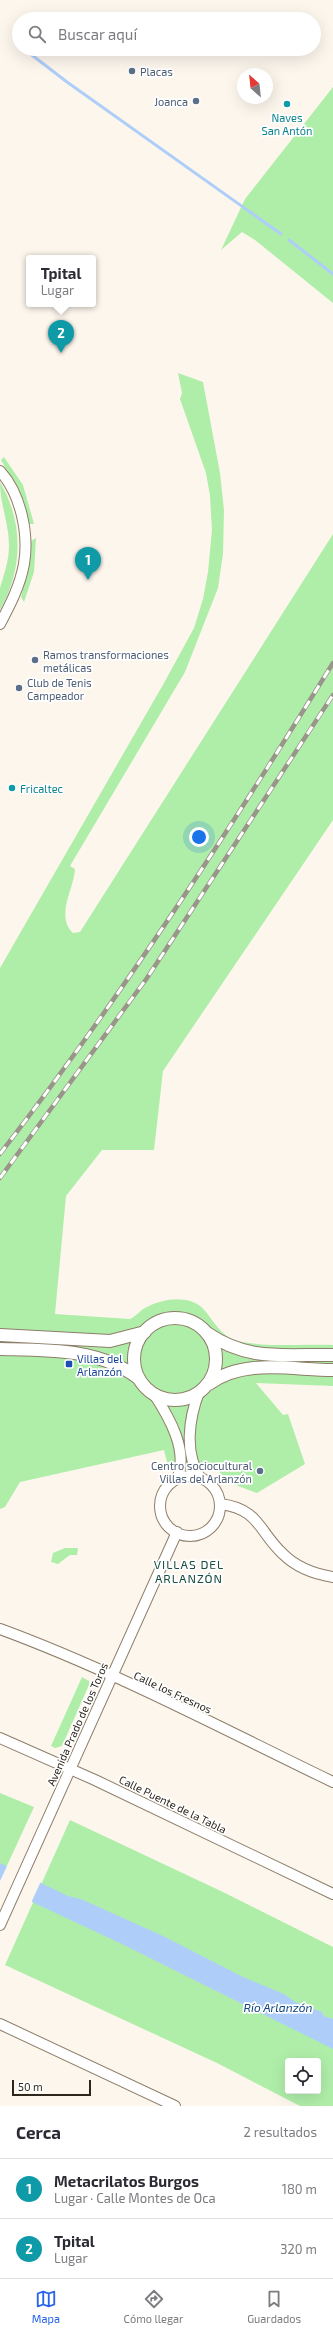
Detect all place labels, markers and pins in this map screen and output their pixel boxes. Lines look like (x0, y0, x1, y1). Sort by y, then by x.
place label: Placas (140, 65, 173, 78)
marker: Placas (127, 66, 137, 76)
place label: Joanca (154, 95, 188, 108)
marker: Joanca (191, 96, 201, 106)
marker: Naves San Antón (282, 99, 292, 109)
place label: Naves San Antón (262, 111, 312, 137)
pin: 2 (48, 320, 74, 353)
pin: 1 (75, 547, 101, 580)
place label: Ramos transformaciones metálicas (43, 648, 169, 674)
marker: Ramos transformaciones metálicas (30, 655, 40, 665)
place label: Club de Tenis Campeador (27, 676, 92, 702)
marker: Club de Tenis Campeador (14, 683, 24, 693)
place label: Fricaltec (20, 782, 63, 795)
marker: Fricaltec (7, 783, 17, 793)
place label: Villas del Arlanzón (77, 1352, 123, 1378)
marker: Villas del Arlanzón (64, 1359, 74, 1369)
place label: Centro sociocultural Villas del Arlanzón (151, 1459, 253, 1485)
marker: Centro sociocultural Villas del Arlanzón (255, 1466, 265, 1476)

